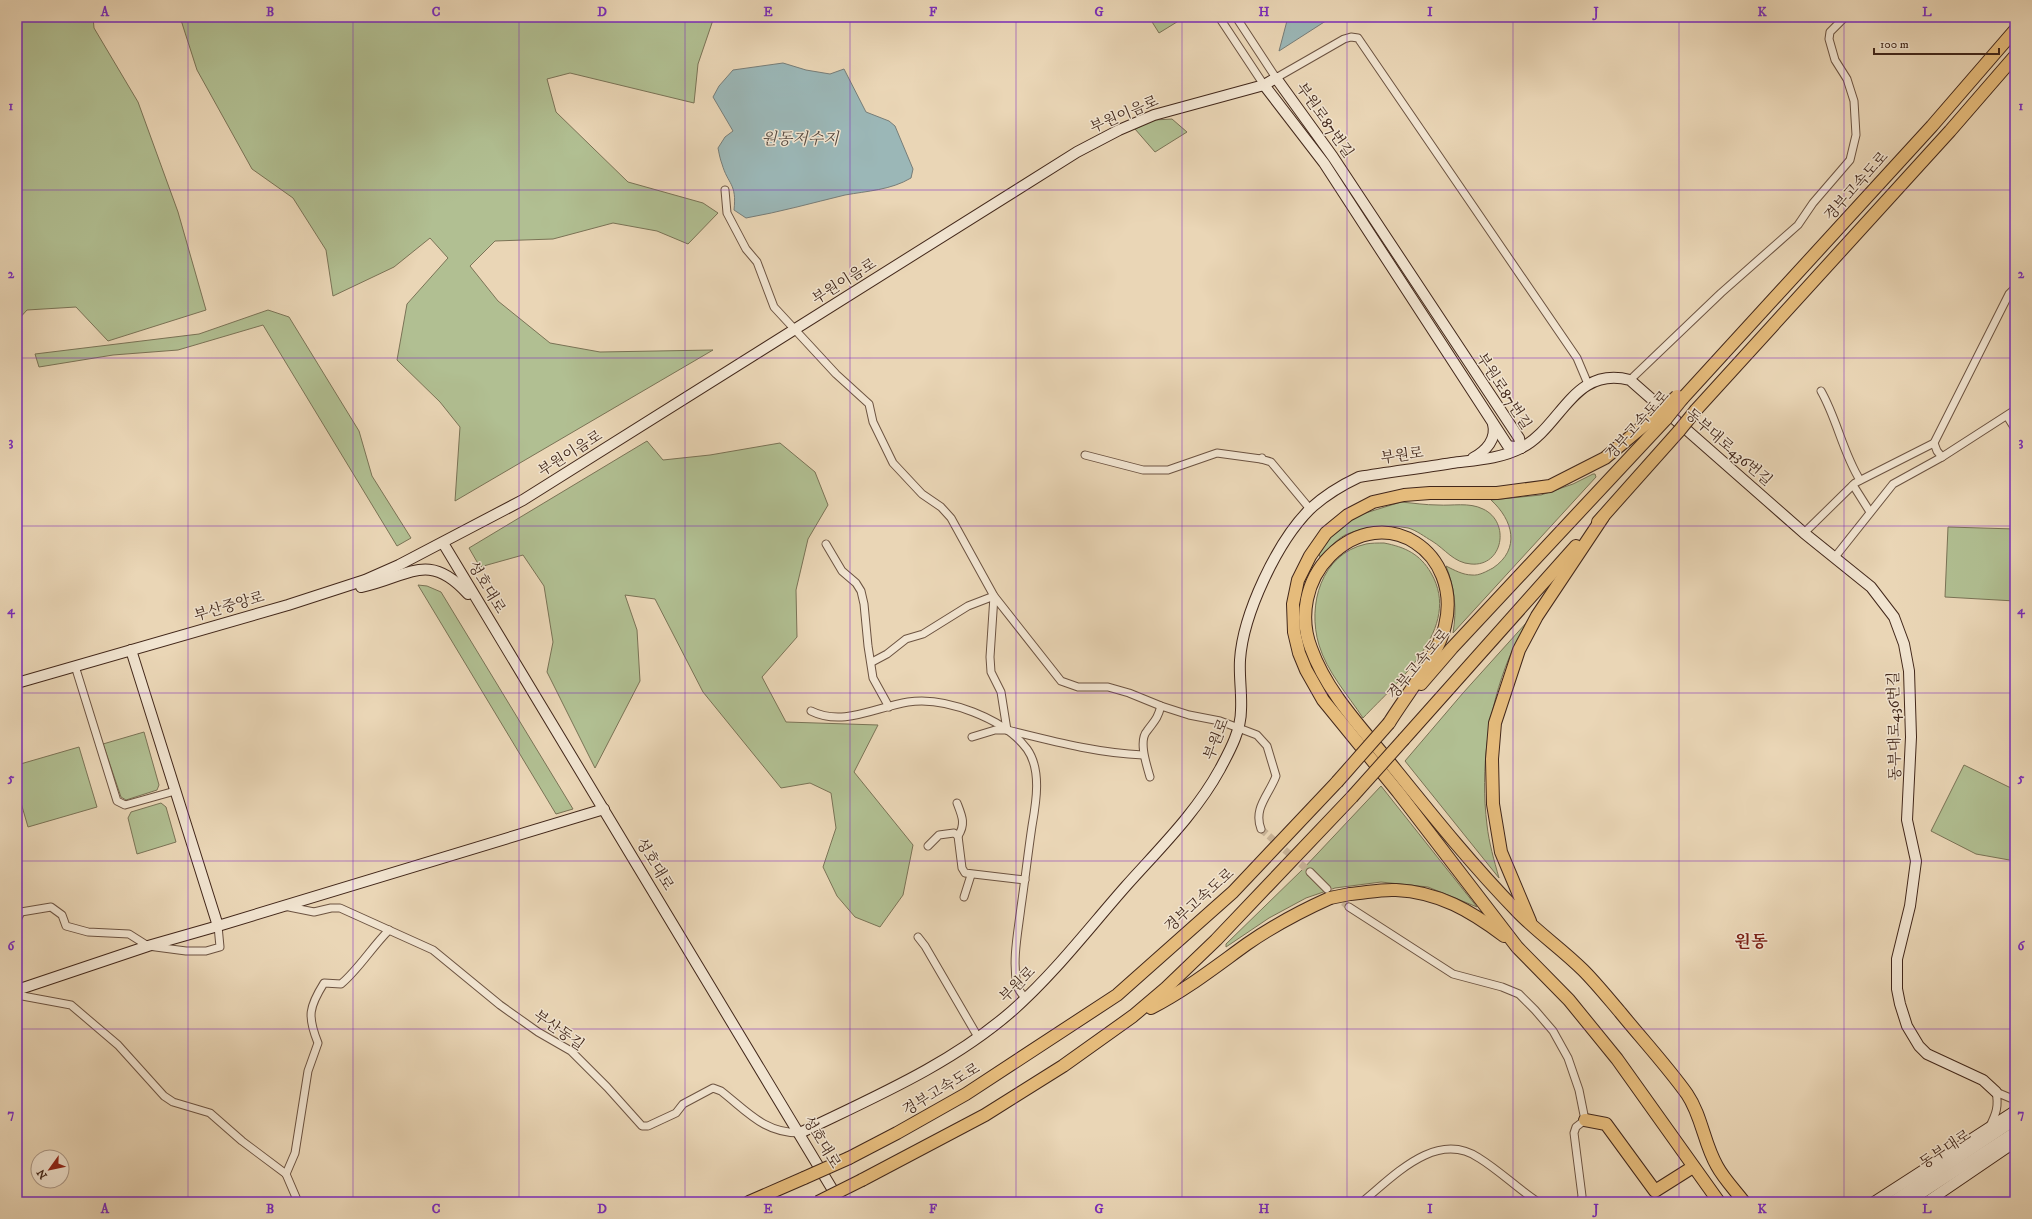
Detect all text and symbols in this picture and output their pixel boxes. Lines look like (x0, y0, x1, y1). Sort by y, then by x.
text: A (100, 4, 110, 20)
text: B (266, 4, 274, 20)
text: C (432, 4, 441, 20)
text: D (597, 4, 607, 20)
text: E (763, 4, 773, 20)
text: F (929, 4, 938, 20)
text: G (1094, 4, 1104, 20)
text: H (1259, 4, 1270, 20)
text: I (1427, 4, 1433, 20)
text: J (1591, 4, 1599, 21)
text: K (1757, 4, 1767, 20)
text: L (1922, 4, 1932, 20)
scale bar (1874, 30, 1999, 56)
text: 100 m (1880, 37, 1909, 52)
street label: 부원로87번길 (1292, 79, 1358, 162)
street label: 부원이음로 (1087, 91, 1162, 137)
text: 1 (9, 98, 14, 114)
text: 1 (2019, 98, 2024, 114)
water label: 원동저수지 (761, 129, 840, 149)
street label: 경부고속도로 (1820, 147, 1893, 225)
street label: 부원이음로 (809, 254, 880, 309)
text: 2 (8, 266, 15, 282)
text: 2 (2018, 266, 2025, 282)
street label: 부원로87번길 (1472, 349, 1535, 433)
street label: 경부고속도로 (1601, 386, 1674, 464)
street label: 동부대로436번길 (1681, 404, 1776, 490)
street label: 부원이음로 (535, 426, 606, 481)
text: 3 (9, 434, 14, 450)
text: 3 (2019, 434, 2024, 450)
street label: 부원로 (1379, 443, 1425, 468)
street label: 성호대로 (464, 558, 510, 617)
street label: 부산중앙로 (192, 587, 267, 626)
text: 4 (6, 602, 15, 619)
text: 4 (2016, 602, 2025, 619)
street label: 경부고속도로 (1383, 625, 1454, 704)
street label: 동부대로436번길 (1884, 671, 1905, 781)
street label: 부원로 (1200, 715, 1234, 763)
text: 5 (7, 770, 15, 786)
text: 5 (2017, 770, 2025, 786)
street label: 성호대로 (632, 835, 678, 894)
street label: 경부고속도로 (1161, 864, 1238, 937)
district label: 원동 (1735, 931, 1768, 953)
text: 6 (8, 938, 16, 954)
text: 6 (2018, 938, 2026, 954)
street label: 부원로 (995, 962, 1040, 1006)
street label: 부산동길 (530, 1006, 588, 1055)
street label: 경부고속도로 (899, 1059, 984, 1120)
text: 7 (8, 1106, 15, 1122)
text: 7 (2018, 1106, 2025, 1122)
street label: 성호대로 (799, 1113, 845, 1172)
street label: 동부대로 (1916, 1125, 1975, 1173)
north arrow (30, 1149, 70, 1189)
text: N (34, 1166, 51, 1182)
text: A (100, 1201, 110, 1217)
text: B (266, 1201, 274, 1217)
text: C (432, 1201, 441, 1217)
text: D (597, 1201, 607, 1217)
text: E (763, 1201, 773, 1217)
text: F (929, 1201, 938, 1217)
text: G (1094, 1201, 1104, 1217)
text: H (1259, 1201, 1270, 1217)
text: I (1427, 1201, 1433, 1217)
text: J (1591, 1201, 1599, 1218)
text: K (1757, 1201, 1767, 1217)
text: L (1922, 1201, 1932, 1217)

